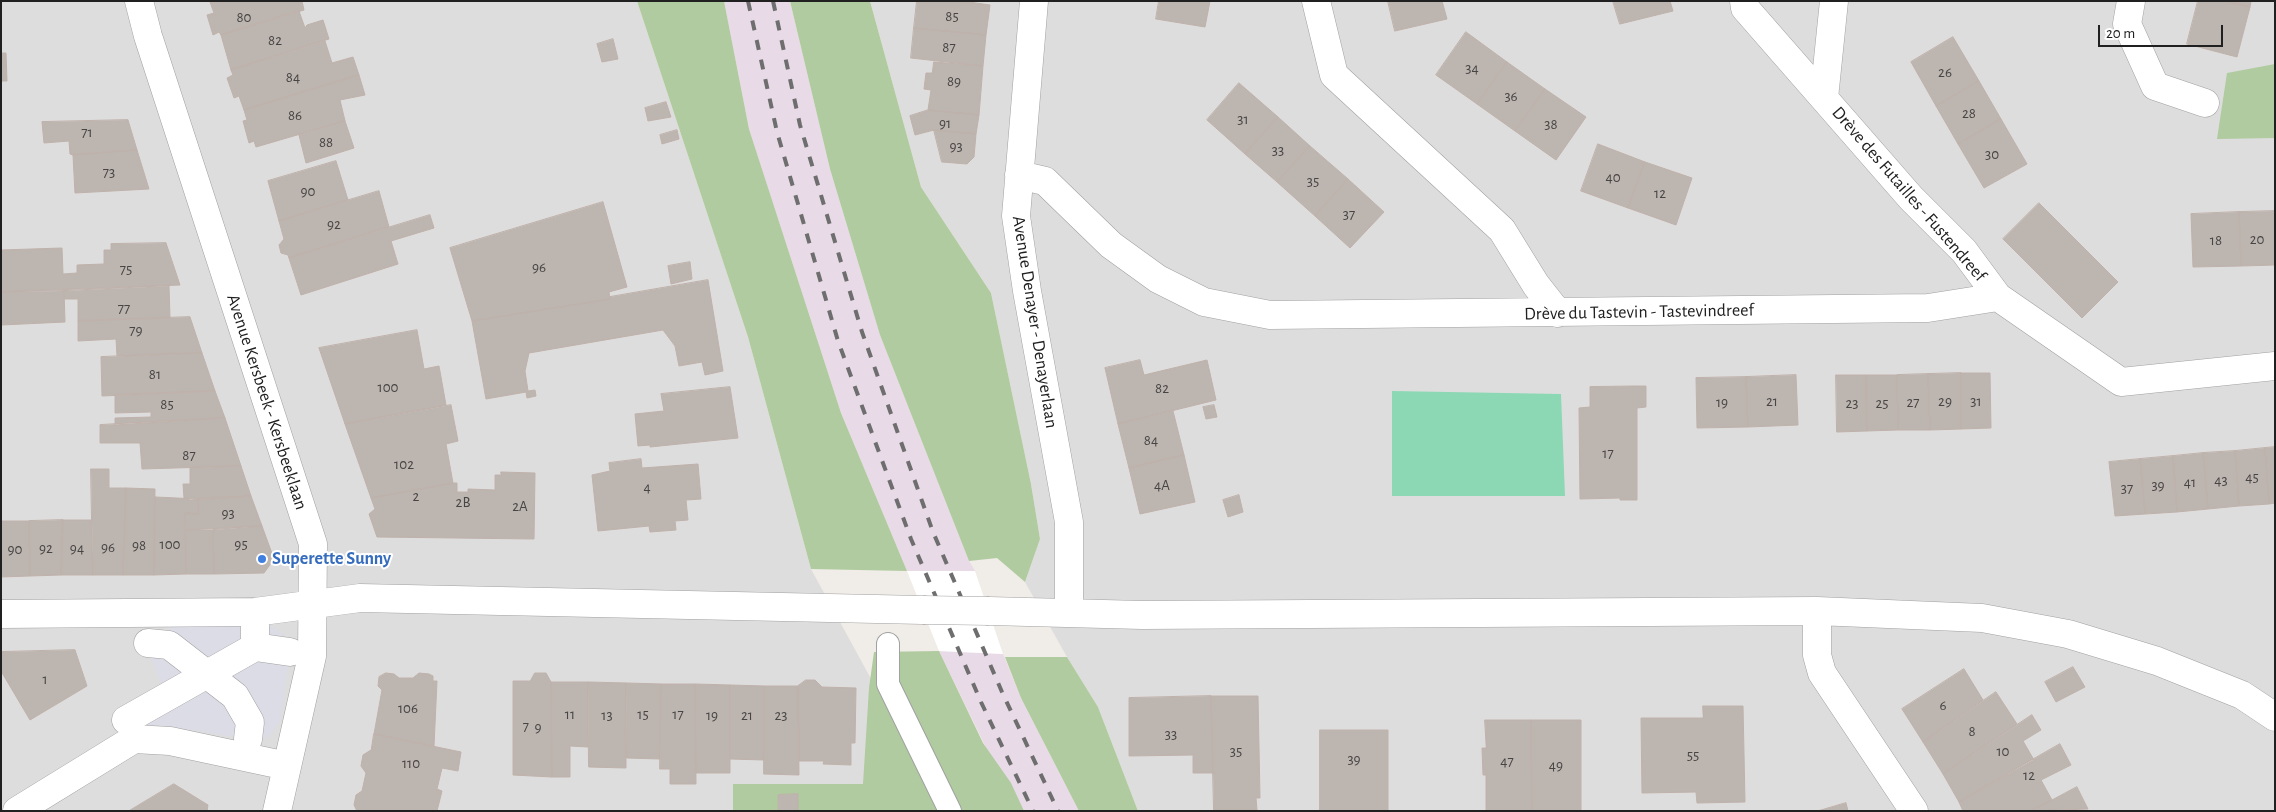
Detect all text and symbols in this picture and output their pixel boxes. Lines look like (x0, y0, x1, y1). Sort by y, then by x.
house number: 85 (945, 7, 959, 25)
house number: 80 (236, 8, 252, 26)
scale bar (2101, 15, 2226, 47)
text: 20 m (2106, 26, 2135, 41)
house number: 82 (268, 31, 282, 49)
house number: 87 (942, 38, 956, 56)
house number: 34 (1465, 59, 1479, 77)
house number: 26 (1938, 63, 1952, 81)
house number: 84 (286, 68, 300, 86)
house number: 89 (947, 72, 961, 90)
house number: 36 (1504, 87, 1518, 105)
street label: Drève des Futailles - Fustendreef (1827, 102, 1991, 286)
house number: 28 (1962, 104, 1976, 122)
house number: 86 (288, 106, 302, 124)
house number: 31 (1237, 110, 1249, 128)
house number: 91 (939, 114, 951, 132)
house number: 38 (1544, 115, 1558, 133)
house number: 71 (81, 123, 93, 141)
house number: 88 (319, 133, 333, 151)
house number: 93 (949, 137, 963, 155)
house number: 33 (1272, 141, 1284, 159)
house number: 30 (1985, 145, 1999, 163)
house number: 73 (103, 163, 115, 181)
house number: 40 (1605, 168, 1621, 186)
house number: 35 (1307, 172, 1319, 190)
house number: 90 (301, 182, 315, 200)
house number: 12 (1654, 184, 1666, 202)
house number: 37 (1343, 205, 1355, 223)
street label: Avenue Denayer - Denayerlaan (1008, 214, 1062, 430)
house number: 92 (327, 215, 341, 233)
house number: 20 (2250, 230, 2264, 248)
house number: 18 (2210, 231, 2222, 249)
house number: 96 (532, 258, 546, 276)
house number: 75 (120, 260, 132, 278)
street label: Avenue Kersbeek - Kersbeeklaan (222, 291, 312, 513)
house number: 77 (118, 299, 130, 317)
street label: Drève du Tastevin - Tastevindreef (1524, 299, 1754, 325)
house number: 79 (129, 321, 143, 339)
house number: 81 (149, 365, 161, 383)
house number: 100 (378, 378, 398, 396)
house number: 82 (1155, 379, 1169, 397)
house number: 21 (1766, 392, 1778, 410)
house number: 29 (1938, 392, 1952, 410)
house number: 31 (1970, 392, 1982, 410)
house number: 19 (1716, 393, 1728, 411)
house number: 27 (1906, 393, 1920, 411)
house number: 23 (1845, 394, 1859, 412)
house number: 25 (1875, 394, 1889, 412)
house number: 85 (160, 395, 174, 413)
house number: 84 (1144, 431, 1158, 449)
house number: 17 (1602, 444, 1614, 462)
house number: 87 (182, 446, 196, 464)
house number: 102 (394, 455, 414, 473)
house number: 45 (2245, 468, 2259, 486)
house number: 43 (2214, 471, 2228, 489)
house number: 41 (2184, 473, 2196, 491)
house number: 4A (1154, 476, 1170, 494)
house number: 39 (2151, 476, 2165, 494)
house number: 4 (643, 478, 651, 496)
house number: 37 (2121, 479, 2133, 497)
house number: 2 (413, 487, 419, 505)
house number: 2B (456, 493, 470, 511)
house number: 2A (512, 497, 528, 515)
house number: 93 (221, 504, 235, 522)
house number: 100 (160, 535, 180, 553)
house number: 95 (234, 535, 248, 553)
house number: 98 (132, 536, 146, 554)
house number: 96 (101, 538, 115, 556)
house number: 92 (39, 539, 53, 557)
house number: 94 (70, 539, 84, 557)
house number: 90 (8, 540, 22, 558)
place label: Superette Sunny (272, 548, 391, 570)
marker: Superette Sunny (256, 553, 268, 565)
house number: 1 (42, 670, 48, 688)
house number: 6 (1939, 696, 1947, 714)
house number: 106 (398, 699, 418, 717)
house number: 11 (565, 705, 575, 723)
house number: 15 (637, 705, 649, 723)
house number: 17 (672, 705, 684, 723)
house number: 13 (601, 706, 613, 724)
house number: 19 (706, 706, 718, 724)
house number: 21 (741, 706, 753, 724)
house number: 23 (774, 706, 788, 724)
house number: 7 (523, 717, 529, 735)
house number: 9 (534, 718, 542, 736)
house number: 8 (1968, 722, 1976, 740)
house number: 33 (1165, 725, 1177, 743)
house number: 35 (1230, 742, 1242, 760)
house number: 10 (1996, 742, 2010, 760)
house number: 55 (1687, 746, 1699, 764)
house number: 39 (1347, 750, 1361, 768)
house number: 47 (1500, 752, 1514, 770)
house number: 110 (402, 754, 420, 772)
house number: 49 (1549, 756, 1563, 774)
house number: 12 (2023, 766, 2035, 784)

